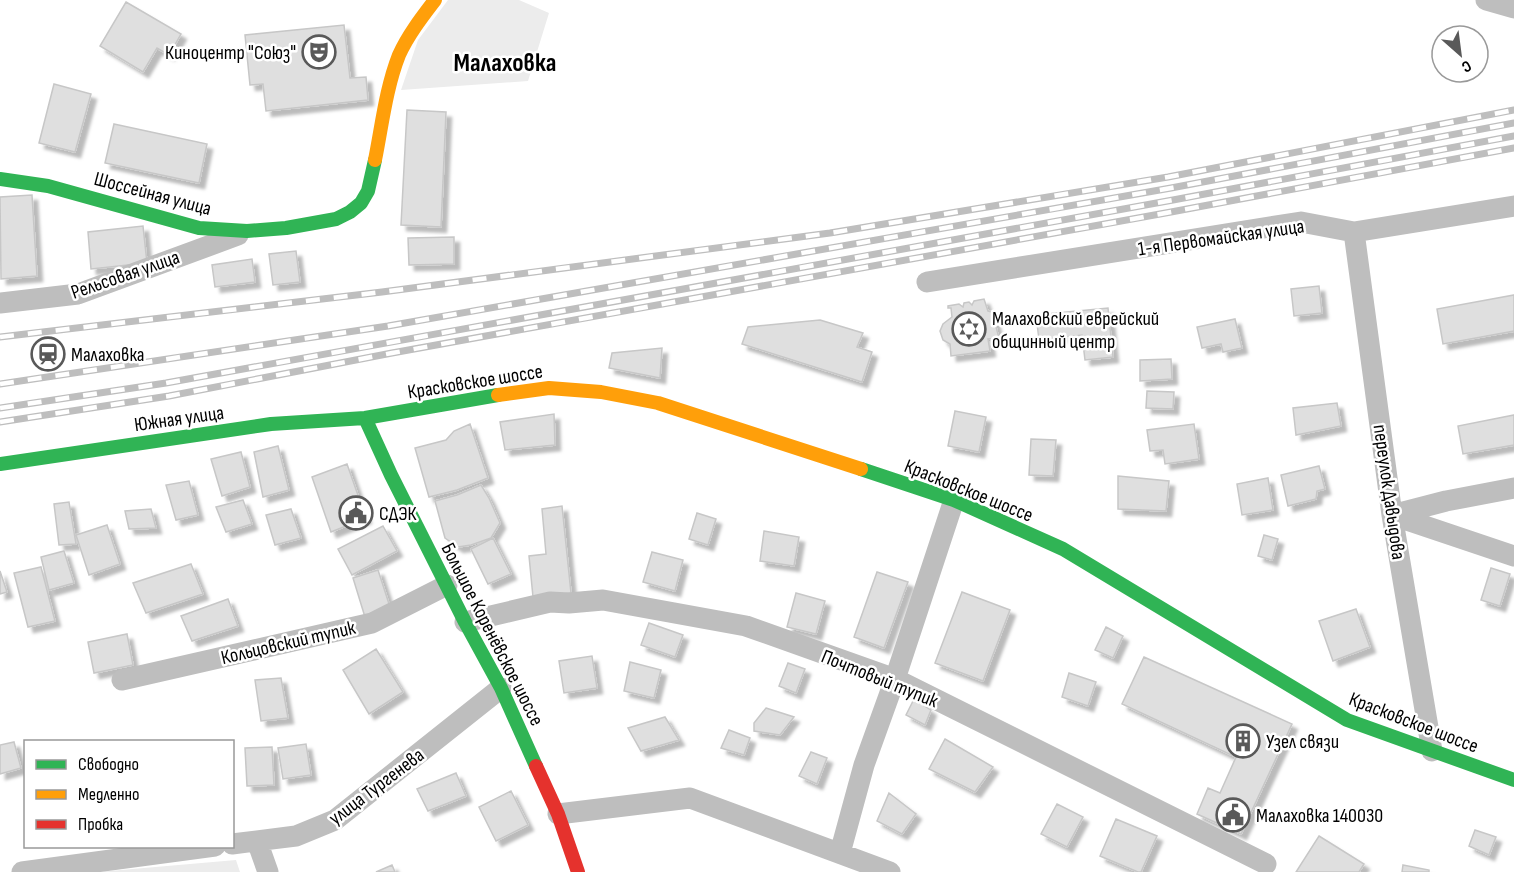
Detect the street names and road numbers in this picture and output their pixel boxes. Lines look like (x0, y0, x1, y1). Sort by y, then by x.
street label: Шоссейная улица (92, 167, 214, 221)
street label: 1-я Первомайская улица (1137, 214, 1306, 262)
street label: Рельсовая улица (68, 245, 183, 305)
street label: Красковское шоссе (406, 359, 544, 405)
street label: Южная улица (133, 401, 225, 437)
street label: переулок Давыдова (1368, 423, 1410, 561)
street label: Красковское шоссе (901, 454, 1036, 528)
street label: Большое Коренёвское шоссе (436, 539, 549, 730)
street label: Кольцовский тупик (219, 616, 358, 670)
street label: Почтовый тупик (818, 645, 942, 713)
street label: Красковское шоссе (1346, 687, 1482, 759)
street label: улица Тургенева (324, 743, 429, 830)

